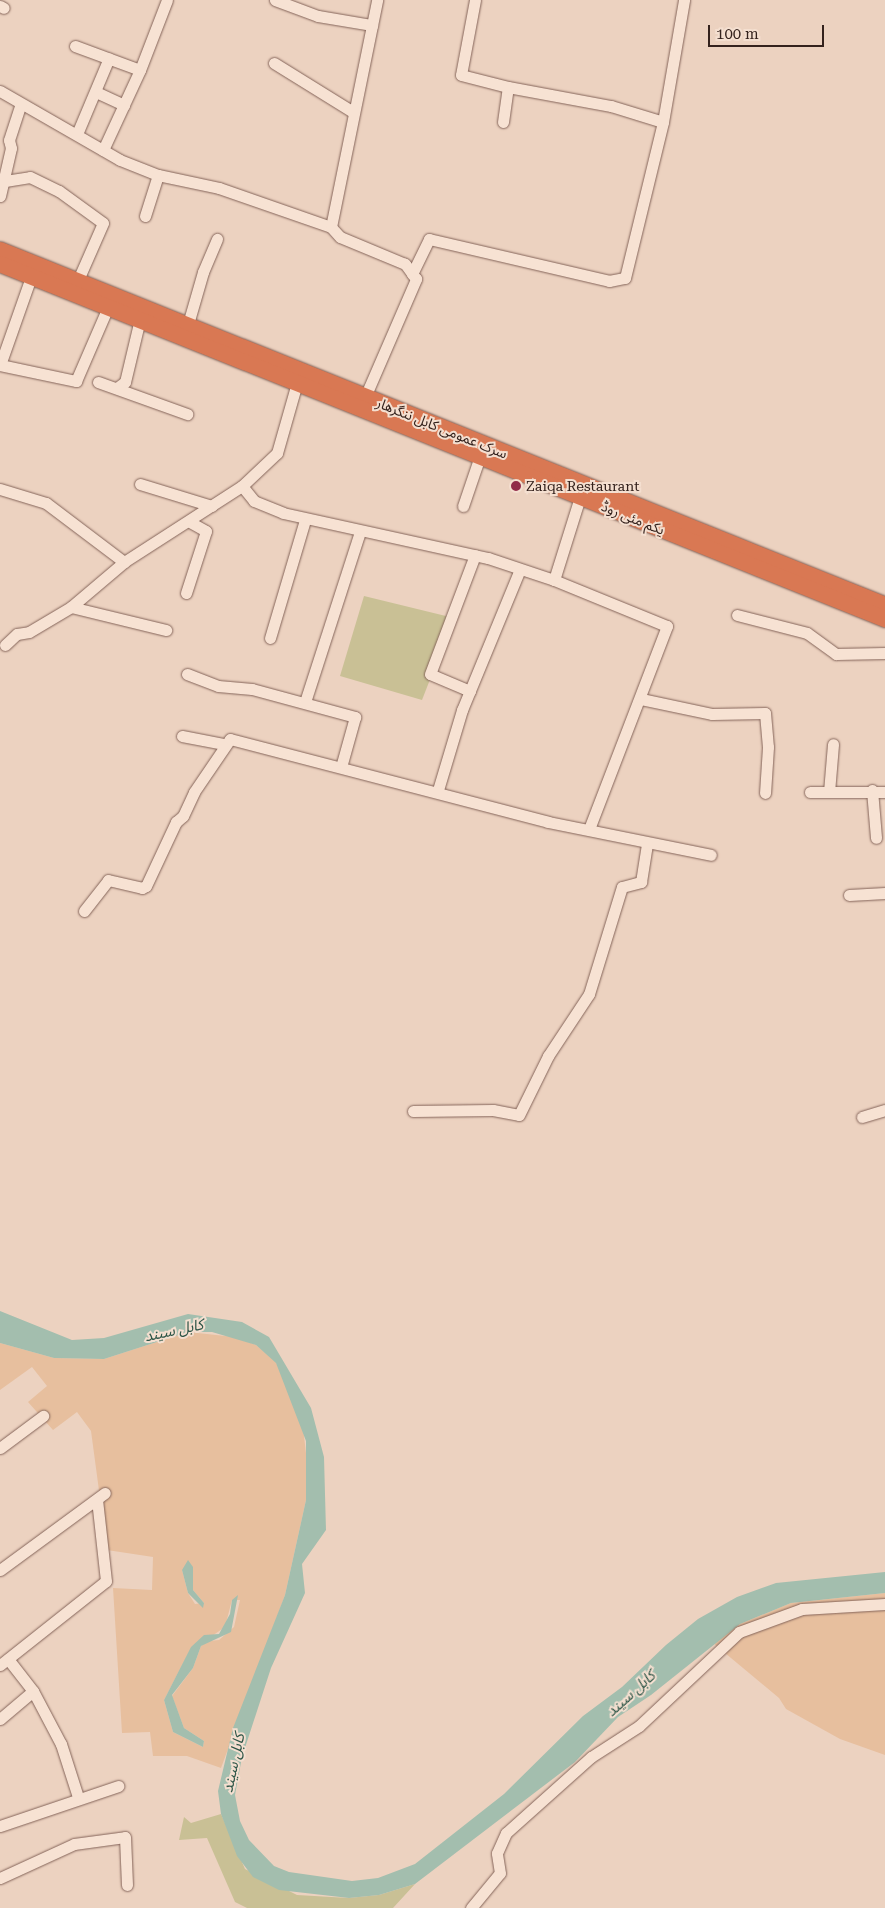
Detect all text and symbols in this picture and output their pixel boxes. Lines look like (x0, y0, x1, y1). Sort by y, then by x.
scale bar (710, 15, 826, 47)
text: 100 m (716, 25, 759, 43)
street label: سرک عمومی کابل ننگرهار (374, 394, 510, 462)
place label: Zaiqa Restaurant (526, 478, 639, 494)
marker: Zaiqa Restaurant (510, 480, 522, 492)
street label: یکم مئی روڈ (599, 498, 667, 538)
water label: کابل سيند (143, 1316, 205, 1346)
water label: کابل سيند (603, 1667, 659, 1721)
water label: کابل سيند (219, 1732, 249, 1794)

